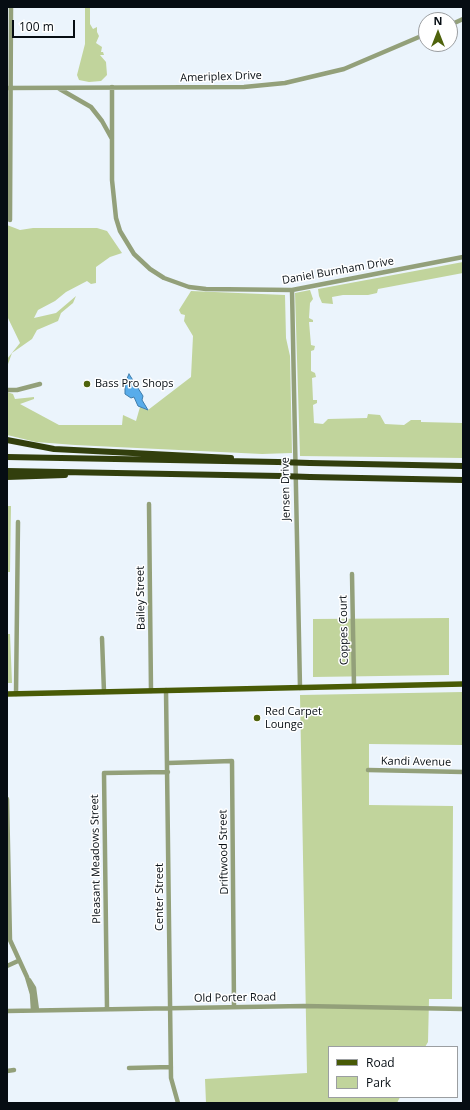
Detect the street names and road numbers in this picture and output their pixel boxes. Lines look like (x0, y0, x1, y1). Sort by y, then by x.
street label: Ameriplex Drive (180, 69, 262, 85)
street label: Daniel Burnham Drive (281, 255, 395, 287)
street label: Jensen Drive (279, 457, 293, 521)
street label: Bailey Street (134, 566, 148, 630)
street label: Coppes Court (337, 595, 351, 665)
street label: Kandi Avenue (381, 755, 451, 769)
street label: Pleasant Meadows Street (88, 794, 104, 924)
street label: Driftwood Street (217, 809, 231, 895)
street label: Center Street (153, 863, 167, 931)
street label: Old Porter Road (194, 991, 276, 1005)

